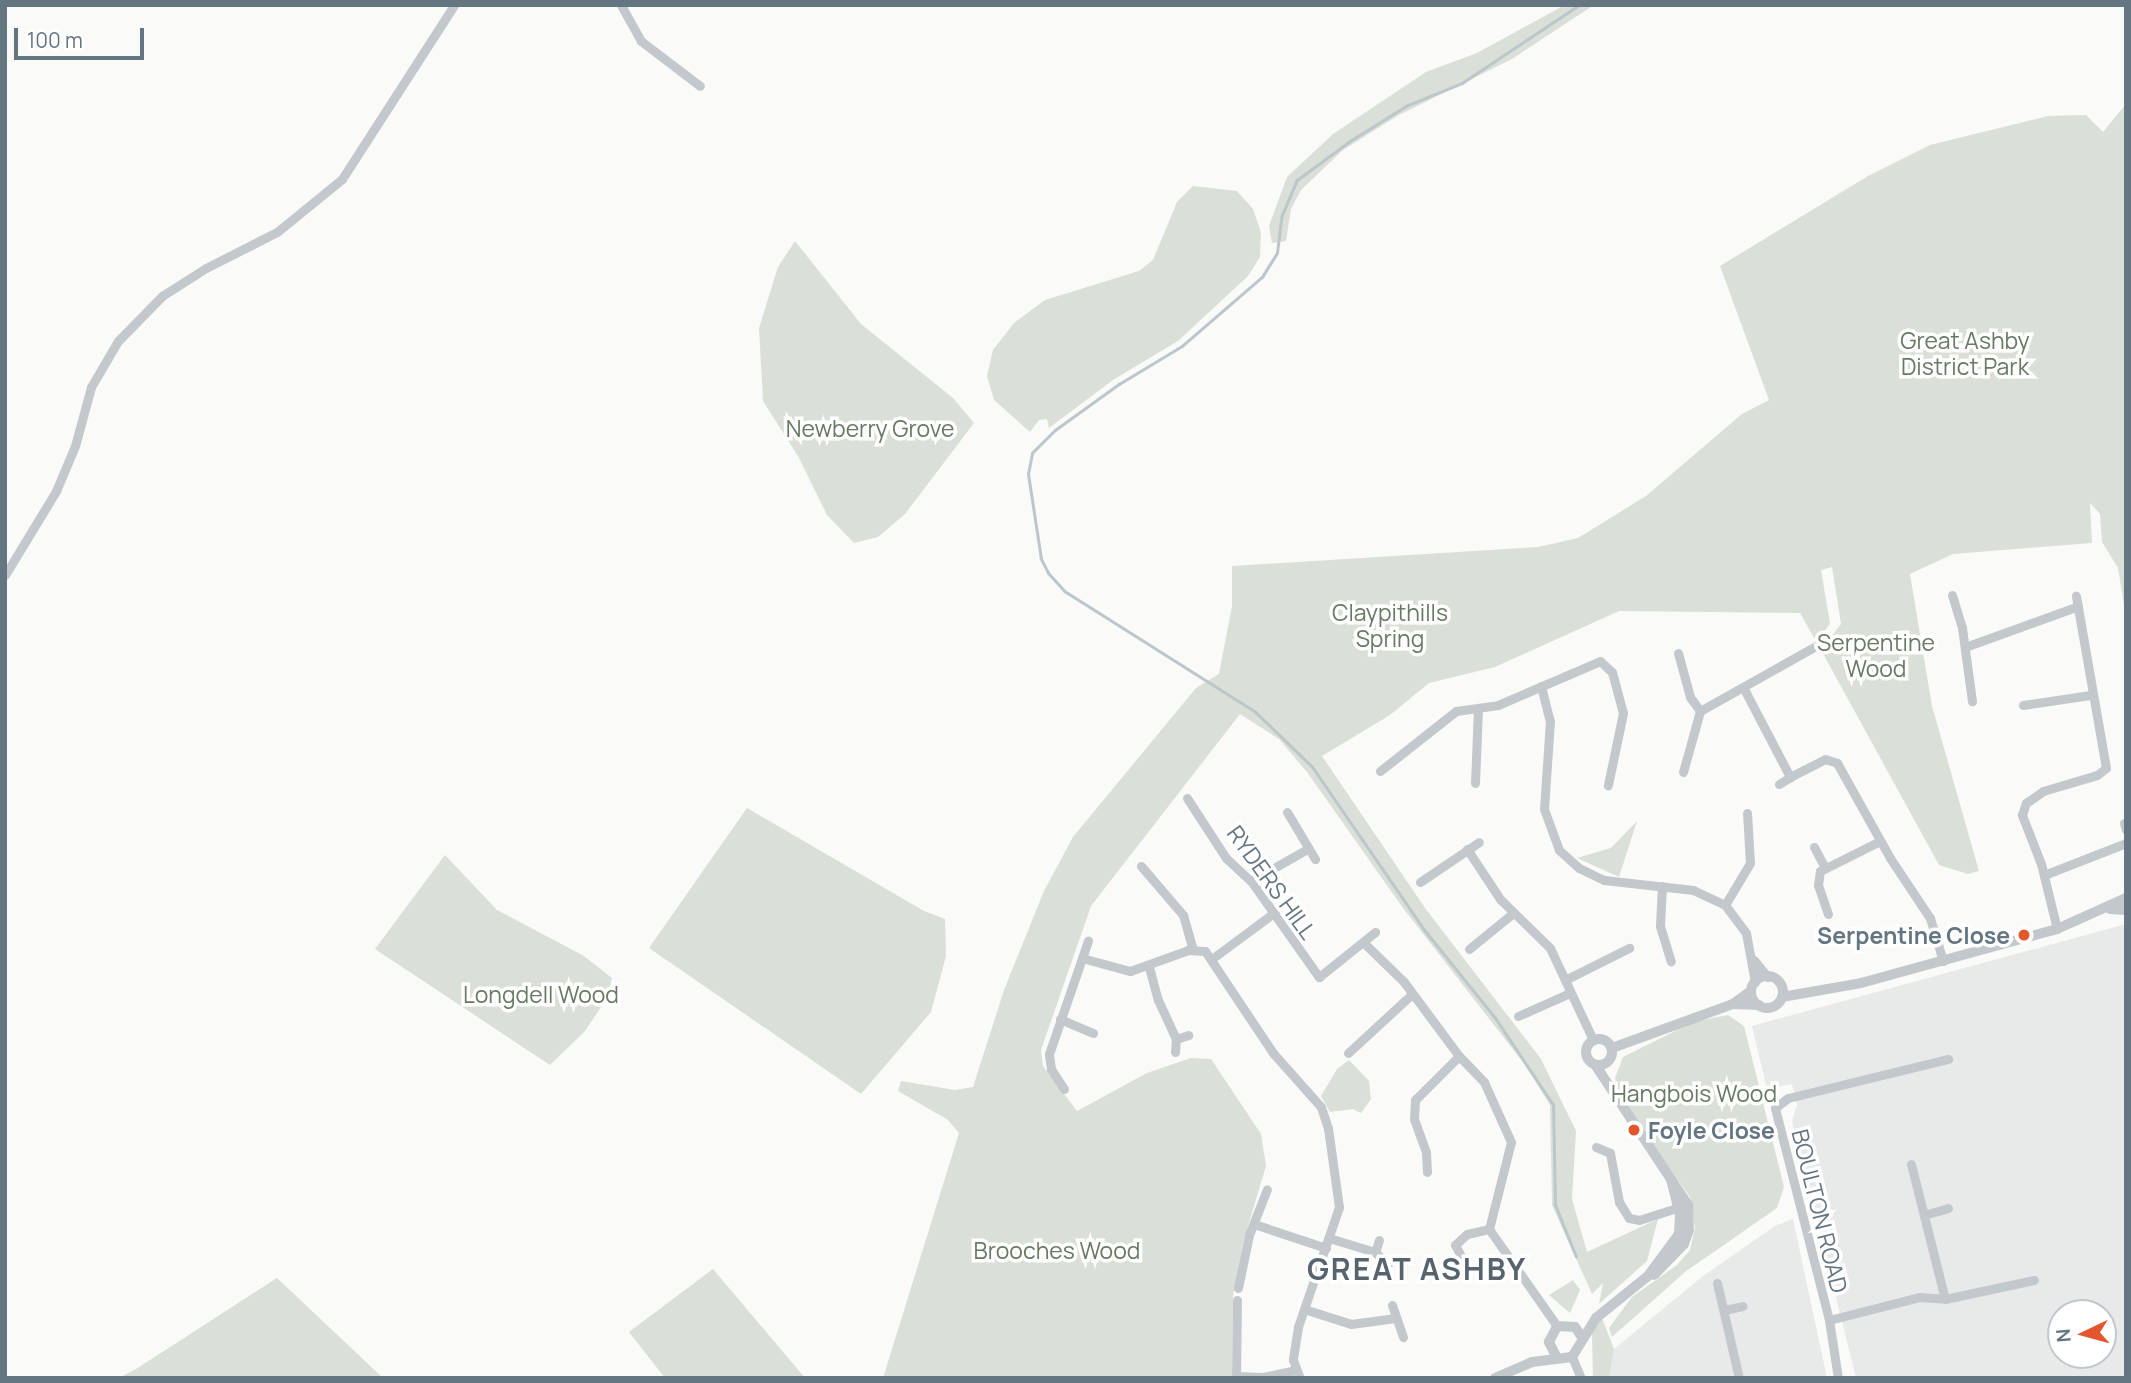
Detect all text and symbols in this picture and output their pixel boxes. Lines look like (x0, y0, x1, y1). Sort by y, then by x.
scale bar (18, 14, 147, 58)
text: 100 m (27, 26, 83, 54)
park label: Great Ashby District Park (1900, 326, 2030, 380)
park label: Newberry Grove (786, 414, 954, 442)
park label: Claypithills Spring (1332, 598, 1448, 652)
park label: Serpentine Wood (1817, 628, 1935, 682)
street label: RYDERS HILL (1222, 820, 1322, 944)
place label: Serpentine Close (1817, 921, 2010, 949)
marker: Serpentine Close (2016, 927, 2032, 943)
park label: Longdell Wood (463, 980, 619, 1008)
park label: Hangbois Wood (1611, 1079, 1777, 1107)
place label: Foyle Close (1648, 1116, 1775, 1144)
marker: Foyle Close (1626, 1122, 1642, 1138)
street label: BOULTON ROAD (1786, 1126, 1854, 1296)
park label: Brooches Wood (974, 1236, 1140, 1264)
district label: GREAT ASHBY (1308, 1251, 1526, 1287)
north arrow (2047, 1299, 2117, 1369)
text: N (2050, 1328, 2077, 1344)

